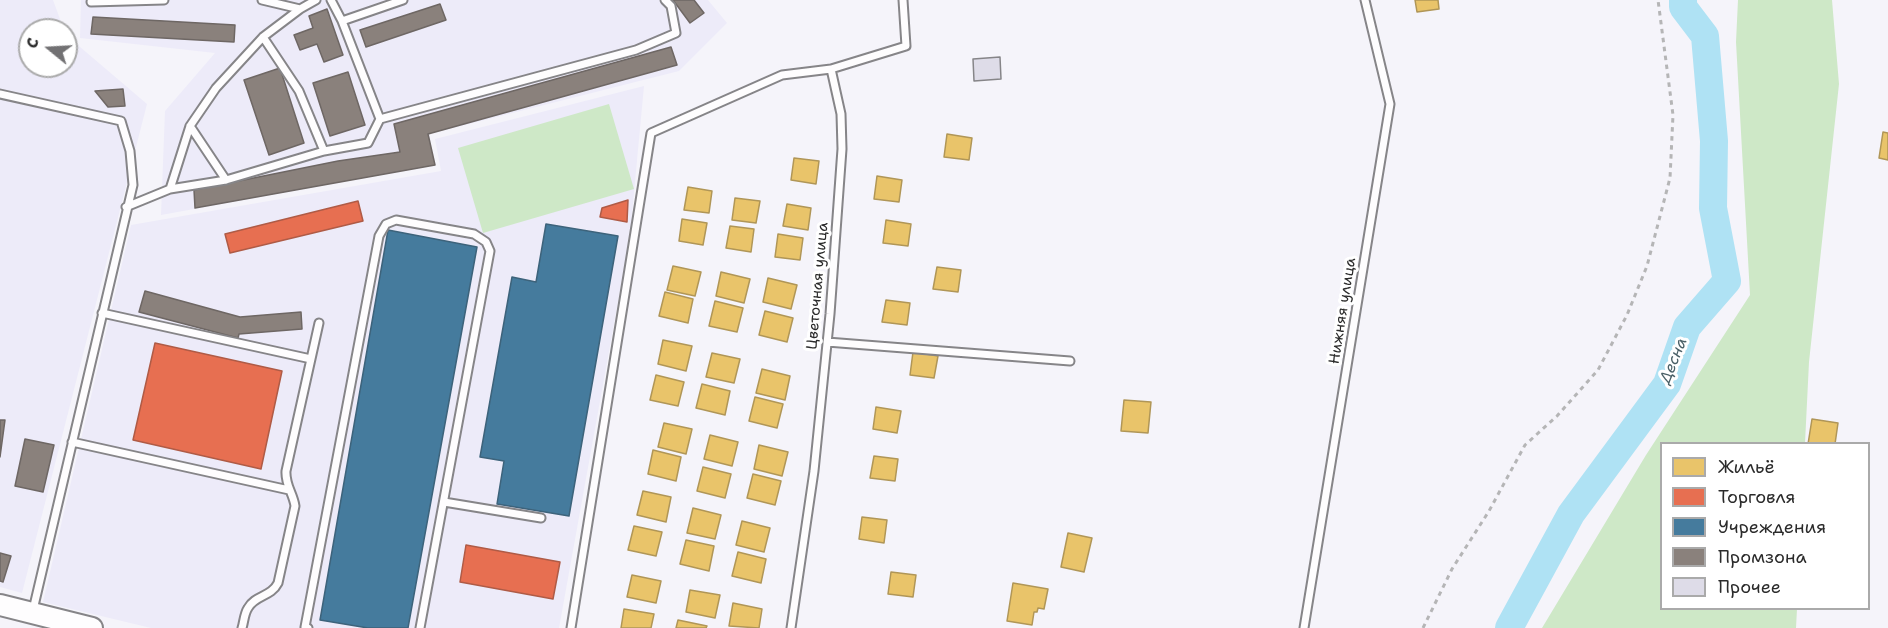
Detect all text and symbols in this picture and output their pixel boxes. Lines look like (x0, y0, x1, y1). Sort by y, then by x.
north arrow (18, 18, 78, 78)
text: С (21, 35, 44, 51)
street label: Цветочная улица (803, 222, 833, 350)
street label: Нижняя улица (1326, 256, 1360, 366)
water label: Десна (1656, 335, 1692, 387)
legend (1660, 442, 1870, 610)
text: Жильё (1718, 455, 1775, 479)
text: Торговля (1718, 485, 1796, 509)
text: Учреждения (1718, 515, 1826, 539)
text: Промзона (1718, 545, 1807, 569)
text: Прочее (1718, 575, 1781, 599)

